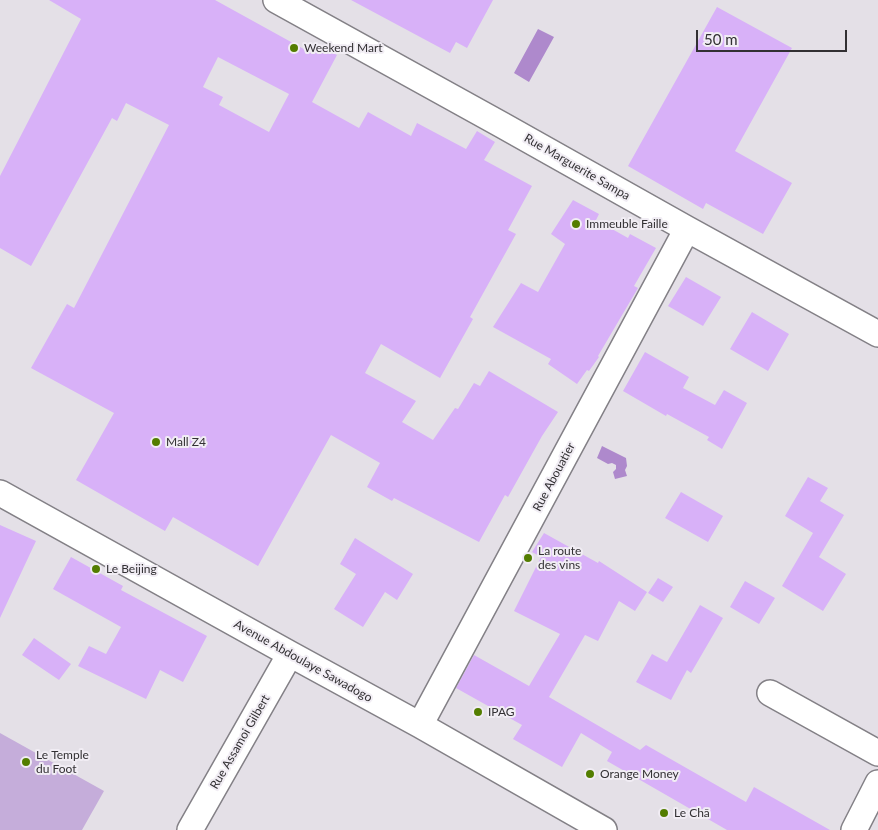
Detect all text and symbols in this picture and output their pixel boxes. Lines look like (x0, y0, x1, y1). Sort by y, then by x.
scale bar (698, 20, 849, 52)
text: 50 m (704, 30, 738, 48)
place label: Weekend Mart (304, 41, 383, 55)
marker: Weekend Mart (288, 42, 300, 54)
street label: Rue Marguerite Sampa (522, 131, 632, 203)
place label: Immeuble Faille (586, 217, 668, 231)
marker: Immeuble Faille (570, 218, 582, 230)
place label: Mall Z4 (166, 435, 206, 449)
marker: Mall Z4 (150, 436, 162, 448)
street label: Rue Abouatier (530, 440, 578, 514)
place label: La route des vins (538, 544, 581, 572)
marker: La route des vins (522, 552, 534, 564)
place label: Le Beijing (106, 562, 157, 576)
marker: Le Beijing (90, 563, 102, 575)
street label: Avenue Abdoulaye Sawadogo (231, 617, 375, 705)
street label: Rue Assamoi Gilbert (207, 692, 273, 792)
place label: IPAG (488, 705, 515, 719)
marker: IPAG (472, 706, 484, 718)
place label: Le Temple du Foot (36, 748, 89, 776)
marker: Le Temple du Foot (20, 756, 32, 768)
place label: Orange Money (600, 767, 679, 781)
marker: Orange Money (584, 768, 596, 780)
place label: Le Chā (674, 806, 710, 820)
marker: Le Chā (658, 807, 670, 819)

